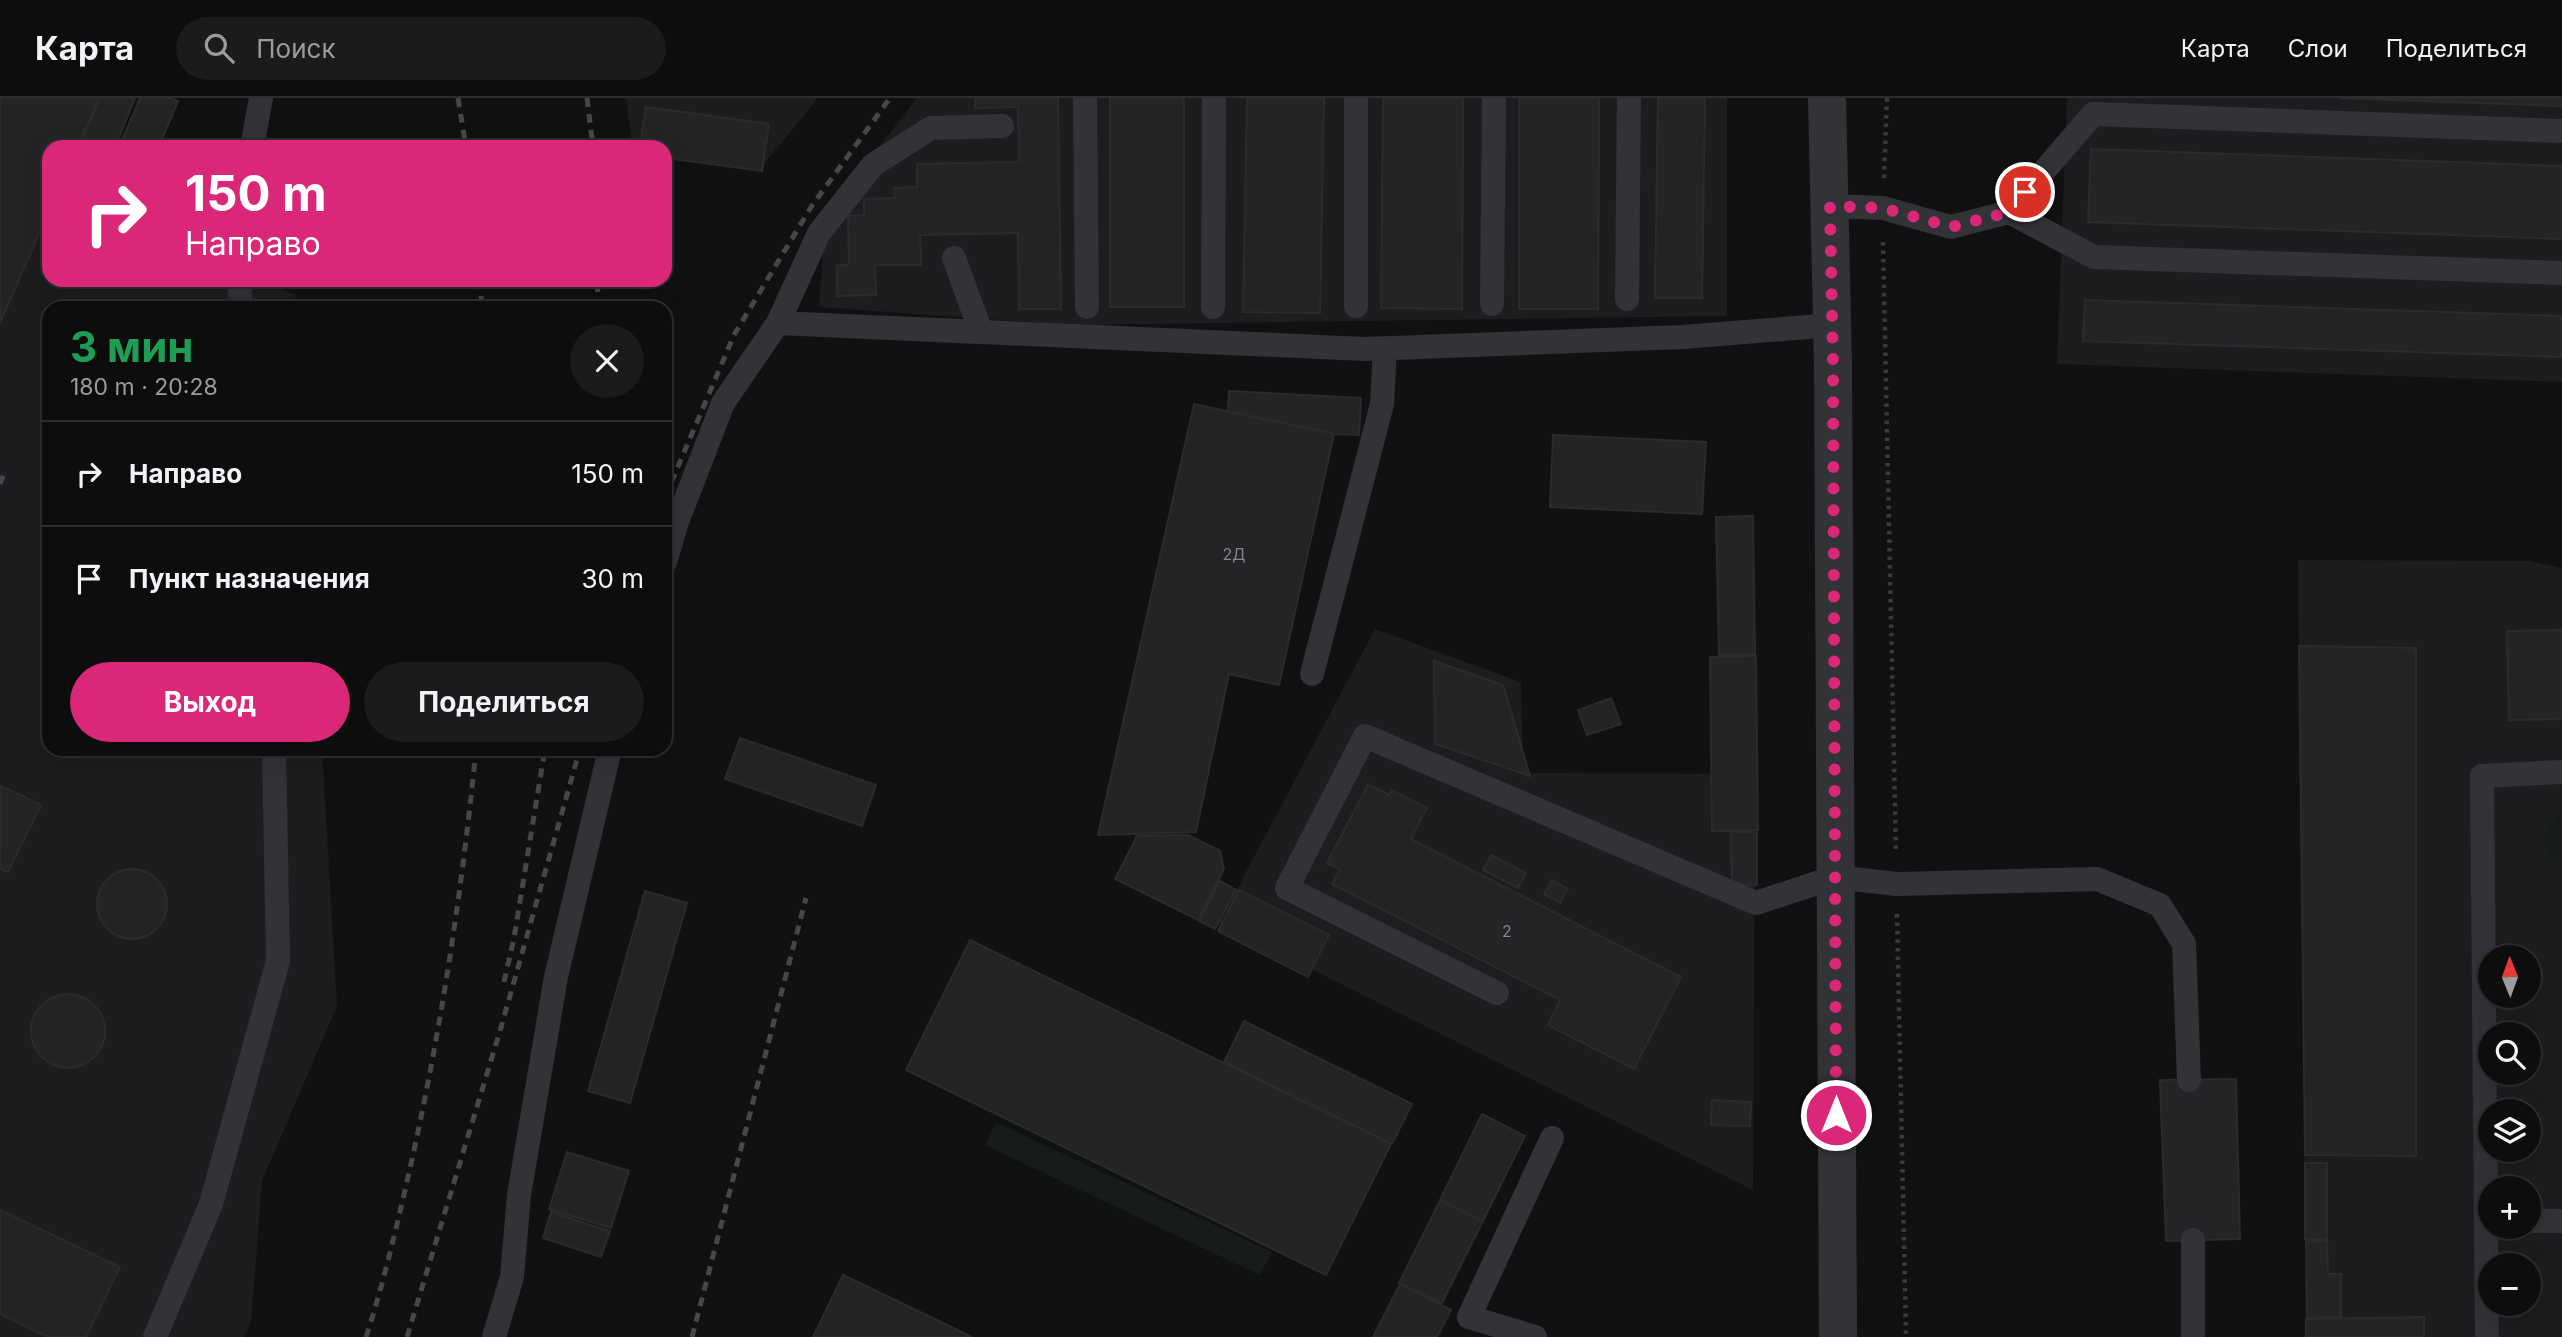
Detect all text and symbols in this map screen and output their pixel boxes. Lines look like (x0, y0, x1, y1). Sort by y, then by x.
search box (176, 17, 666, 80)
text: Карта (35, 28, 134, 68)
icon: search (200, 29, 238, 67)
text: Поиск (256, 33, 335, 64)
text: Карта (2181, 34, 2250, 63)
text: Слои (2288, 34, 2348, 63)
text: Поделиться (2386, 34, 2527, 63)
pin (1995, 162, 2055, 222)
text: 150 m (185, 164, 327, 223)
icon: right (70, 168, 161, 259)
icon: arrive (2006, 173, 2044, 211)
text: Направо (185, 224, 321, 263)
text: 3 мин (70, 321, 193, 372)
button: close (570, 324, 644, 398)
text: 180 m · 20:28 (70, 373, 218, 401)
icon: right (70, 455, 108, 493)
text: Направо (129, 458, 242, 489)
text: 150 m (571, 458, 644, 489)
house number: 2Д (1223, 544, 1245, 564)
icon: arrive (70, 560, 108, 598)
text: Пункт назначения (129, 563, 370, 594)
text: 30 m (581, 563, 644, 594)
button: Выход (70, 662, 350, 742)
button: Поделиться (364, 662, 644, 742)
house number: 2 (1502, 921, 1512, 941)
north arrow (2478, 945, 2541, 1008)
map controls (2478, 945, 2541, 1316)
button: search (2478, 1022, 2541, 1085)
position arrow (1799, 1078, 1873, 1152)
button: layers (2478, 1099, 2541, 1162)
button: + (2478, 1176, 2541, 1239)
button: − (2478, 1253, 2541, 1316)

